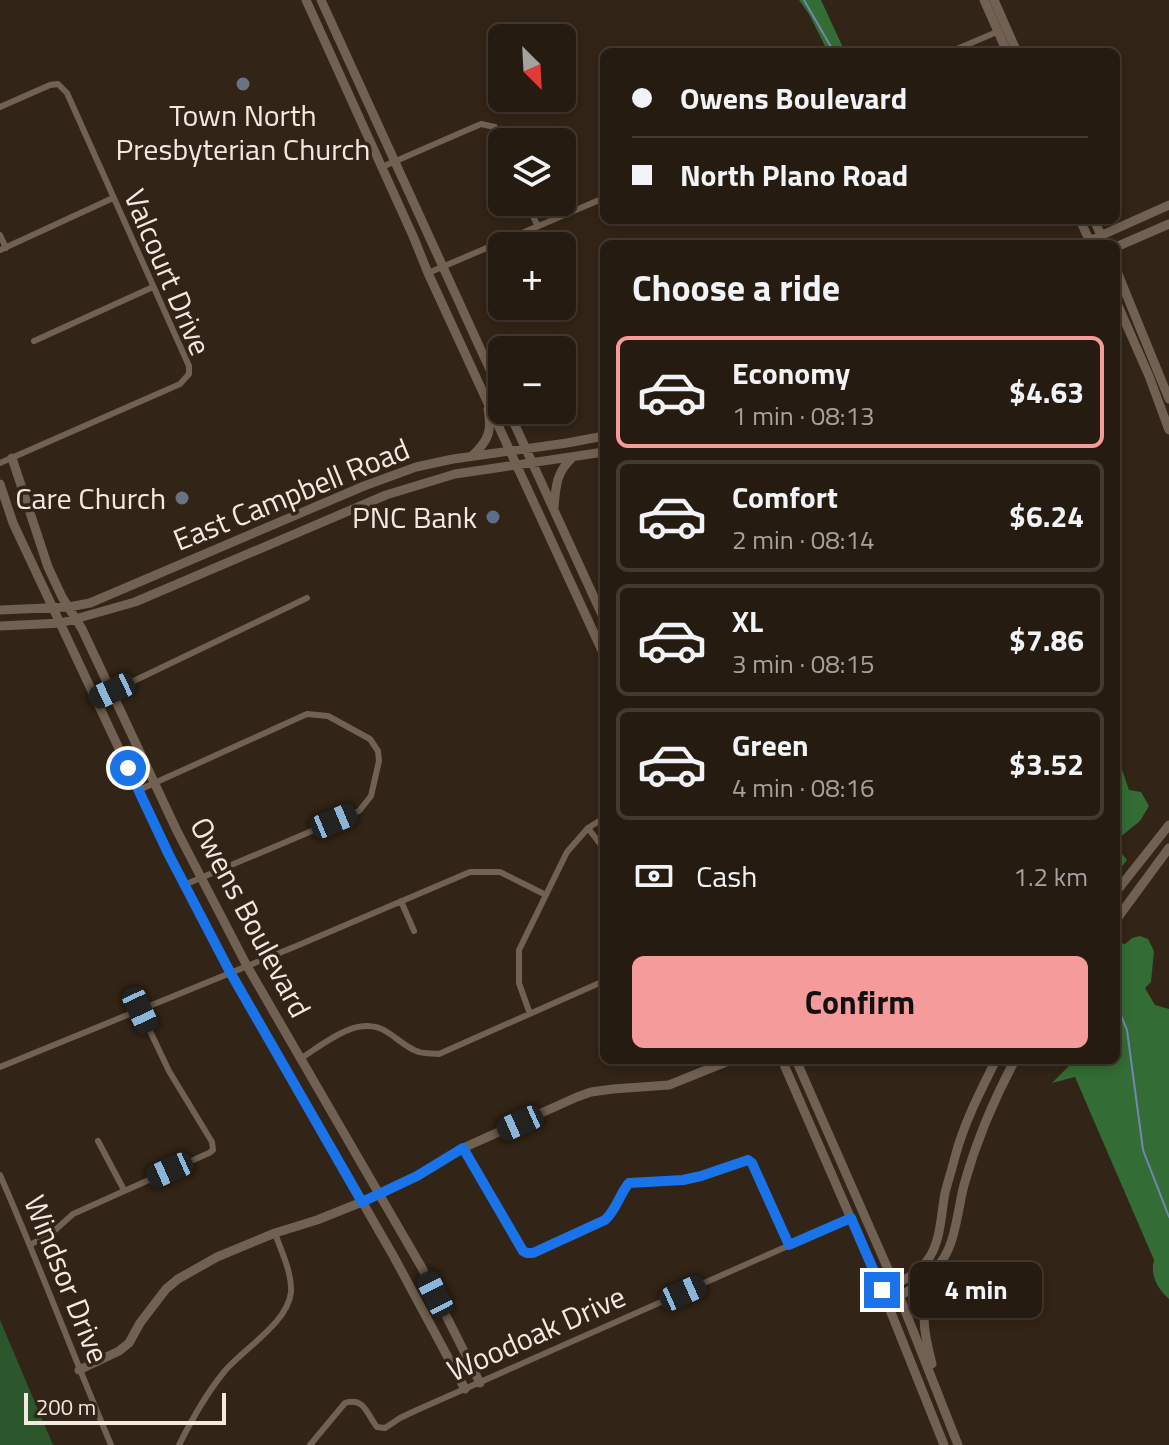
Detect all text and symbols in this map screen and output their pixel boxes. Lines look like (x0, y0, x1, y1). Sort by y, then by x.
north arrow (488, 24, 576, 112)
map controls (488, 24, 576, 424)
marker: Town North Presbyterian Church (234, 75, 252, 93)
text: Owens Boulevard (680, 75, 907, 121)
place label: Town North Presbyterian Church (116, 92, 370, 172)
button: layers (488, 128, 576, 216)
text: North Plano Road (680, 152, 908, 198)
street label: Valcourt Drive (112, 182, 224, 362)
button: + (488, 232, 576, 320)
text: Choose a ride (632, 260, 840, 315)
button: − (488, 336, 576, 424)
text: Economy (732, 350, 850, 396)
icon: car (636, 356, 708, 428)
text: $4.63 (1009, 369, 1084, 415)
text: 1 min · 08:13 (732, 396, 875, 435)
street label: East Campbell Road (166, 426, 416, 562)
text: Comfort (732, 474, 838, 520)
place label: Care Church (15, 475, 166, 521)
icon: car (636, 480, 708, 552)
marker: Care Church (173, 489, 191, 507)
text: $6.24 (1009, 493, 1084, 539)
place label: PNC Bank (352, 494, 477, 540)
marker: PNC Bank (484, 508, 502, 526)
text: 2 min · 08:14 (732, 520, 875, 559)
text: XL (732, 598, 763, 644)
icon: car (636, 604, 708, 676)
text: $7.86 (1009, 617, 1084, 663)
text: 3 min · 08:15 (732, 644, 875, 683)
car (85, 670, 139, 712)
text: Green (732, 722, 809, 768)
icon: car (636, 728, 708, 800)
text: $3.52 (1009, 741, 1084, 787)
route start (110, 750, 146, 786)
text: 4 min · 08:16 (732, 768, 875, 807)
car (307, 801, 361, 841)
street label: Owens Boulevard (179, 808, 323, 1026)
text: Cash (696, 853, 757, 899)
icon: cash (632, 854, 676, 898)
text: 1.2 km (1013, 857, 1088, 896)
button: Confirm (632, 956, 1088, 1048)
car (119, 983, 161, 1037)
car (493, 1102, 547, 1144)
car (143, 1149, 197, 1191)
street label: Windsor Drive (12, 1188, 122, 1370)
callout: 4 min (910, 1262, 1042, 1318)
car (413, 1267, 457, 1321)
text: 4 min (944, 1270, 1008, 1309)
car (656, 1272, 710, 1314)
route end (864, 1272, 900, 1308)
street label: Woodoak Drive (439, 1273, 633, 1393)
scale bar (24, 1389, 226, 1425)
text: 200 m (36, 1390, 96, 1424)

